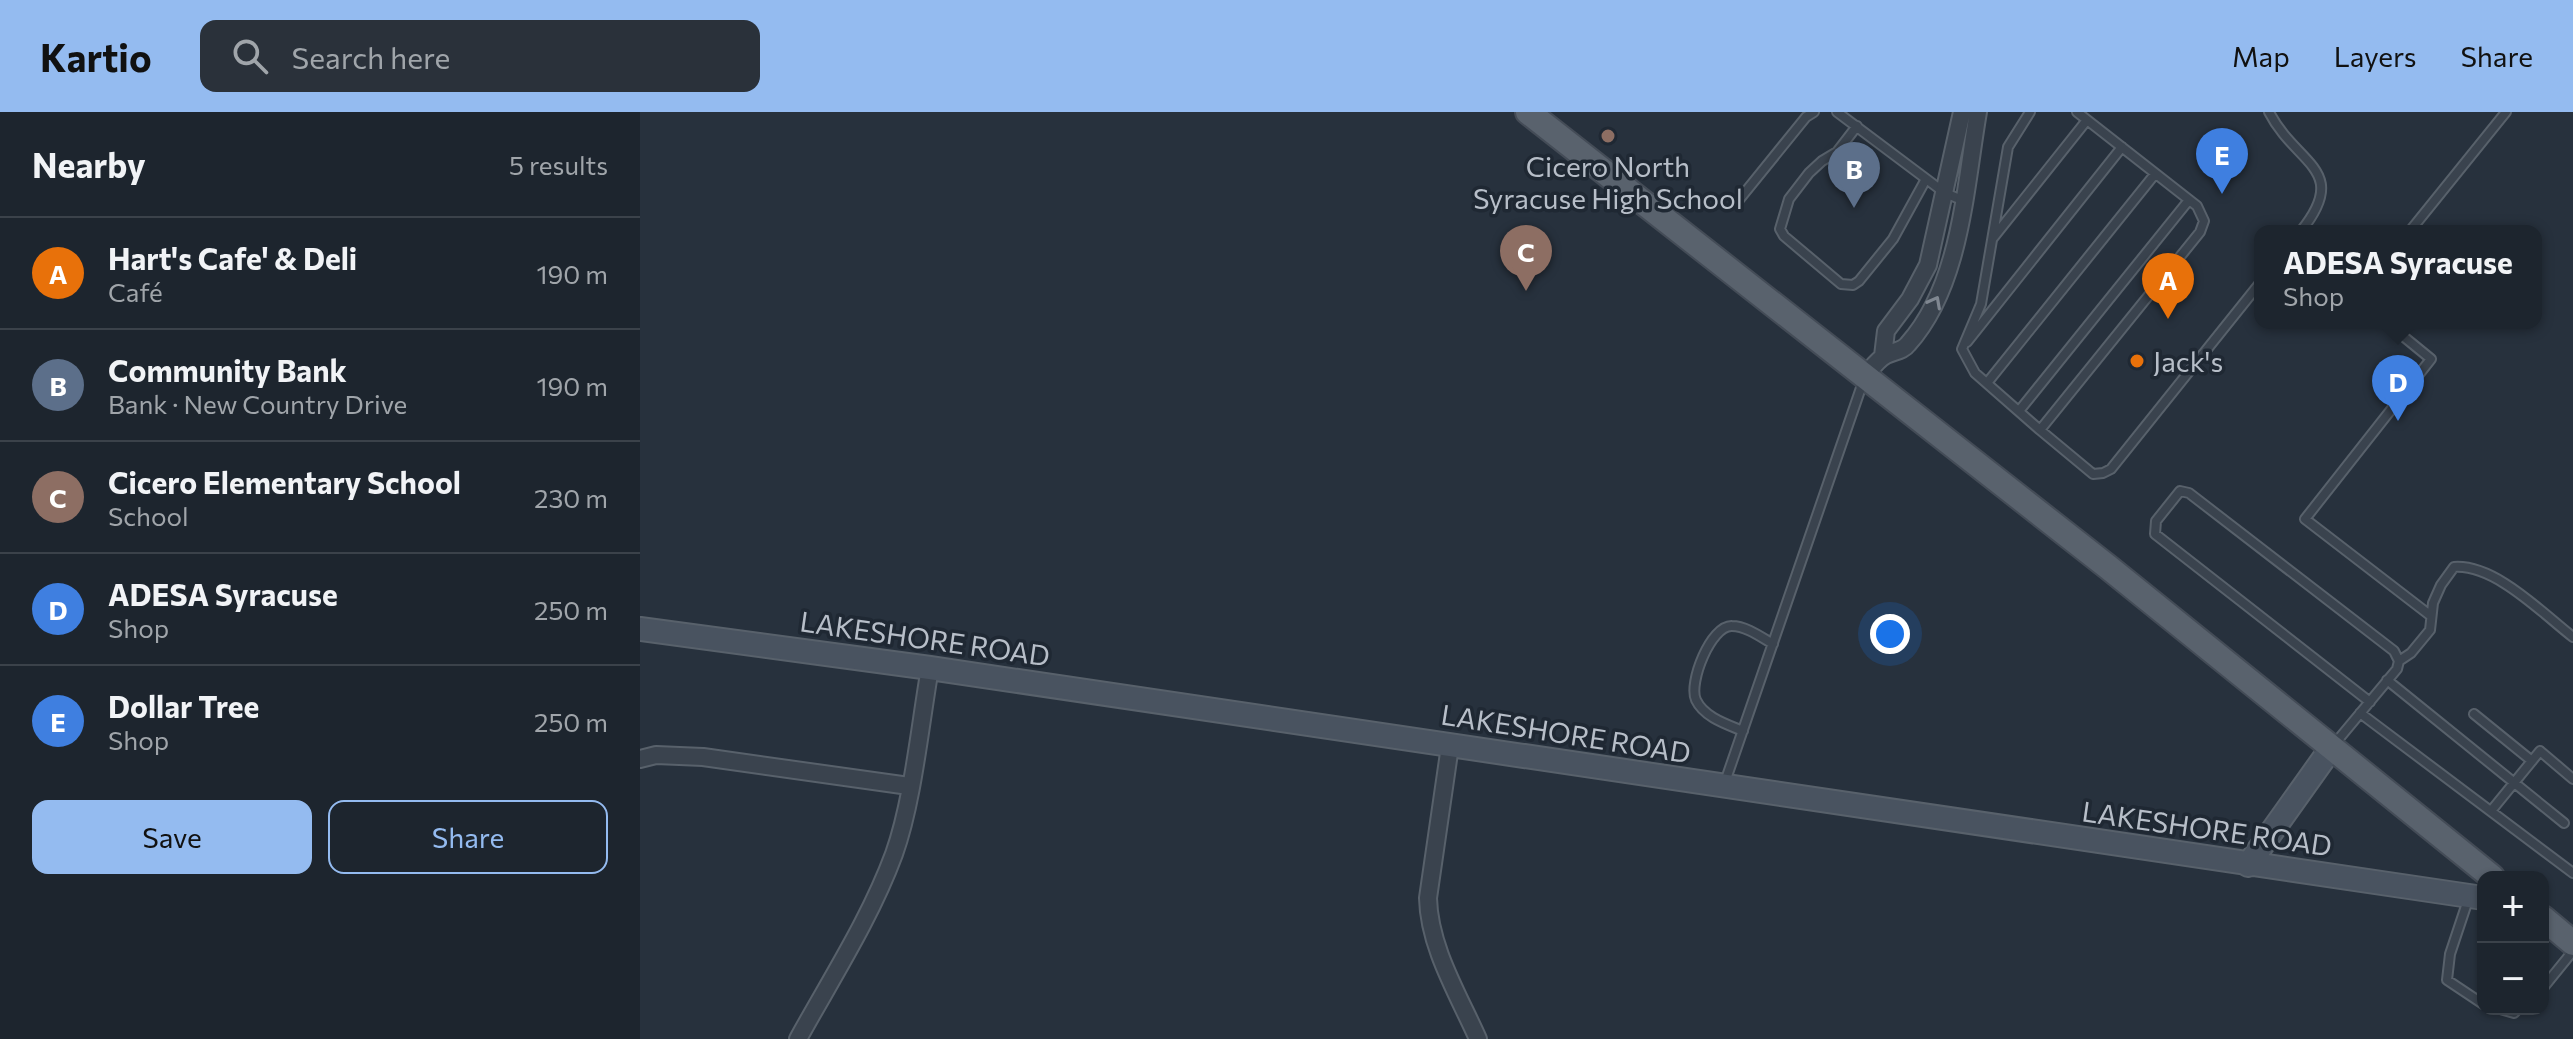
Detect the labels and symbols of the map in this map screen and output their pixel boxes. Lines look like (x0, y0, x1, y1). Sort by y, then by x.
marker: Cicero North Syracuse High School (1599, 127, 1617, 145)
pin: E (2196, 128, 2248, 194)
pin: B (1828, 142, 1880, 208)
place label: Cicero North Syracuse High School (1473, 149, 1743, 215)
pin: C (1500, 225, 1552, 291)
pin: A (2142, 253, 2194, 319)
one-way arrow (1925, 296, 1940, 311)
place label: Jack's (2153, 344, 2223, 378)
marker: Jack's (2128, 352, 2146, 370)
pin: D (2372, 355, 2424, 421)
street label: LAKESHORE ROAD (798, 604, 1052, 672)
your location (1870, 614, 1910, 654)
street label: LAKESHORE ROAD (1439, 696, 1693, 770)
street label: LAKESHORE ROAD (2080, 794, 2334, 862)

